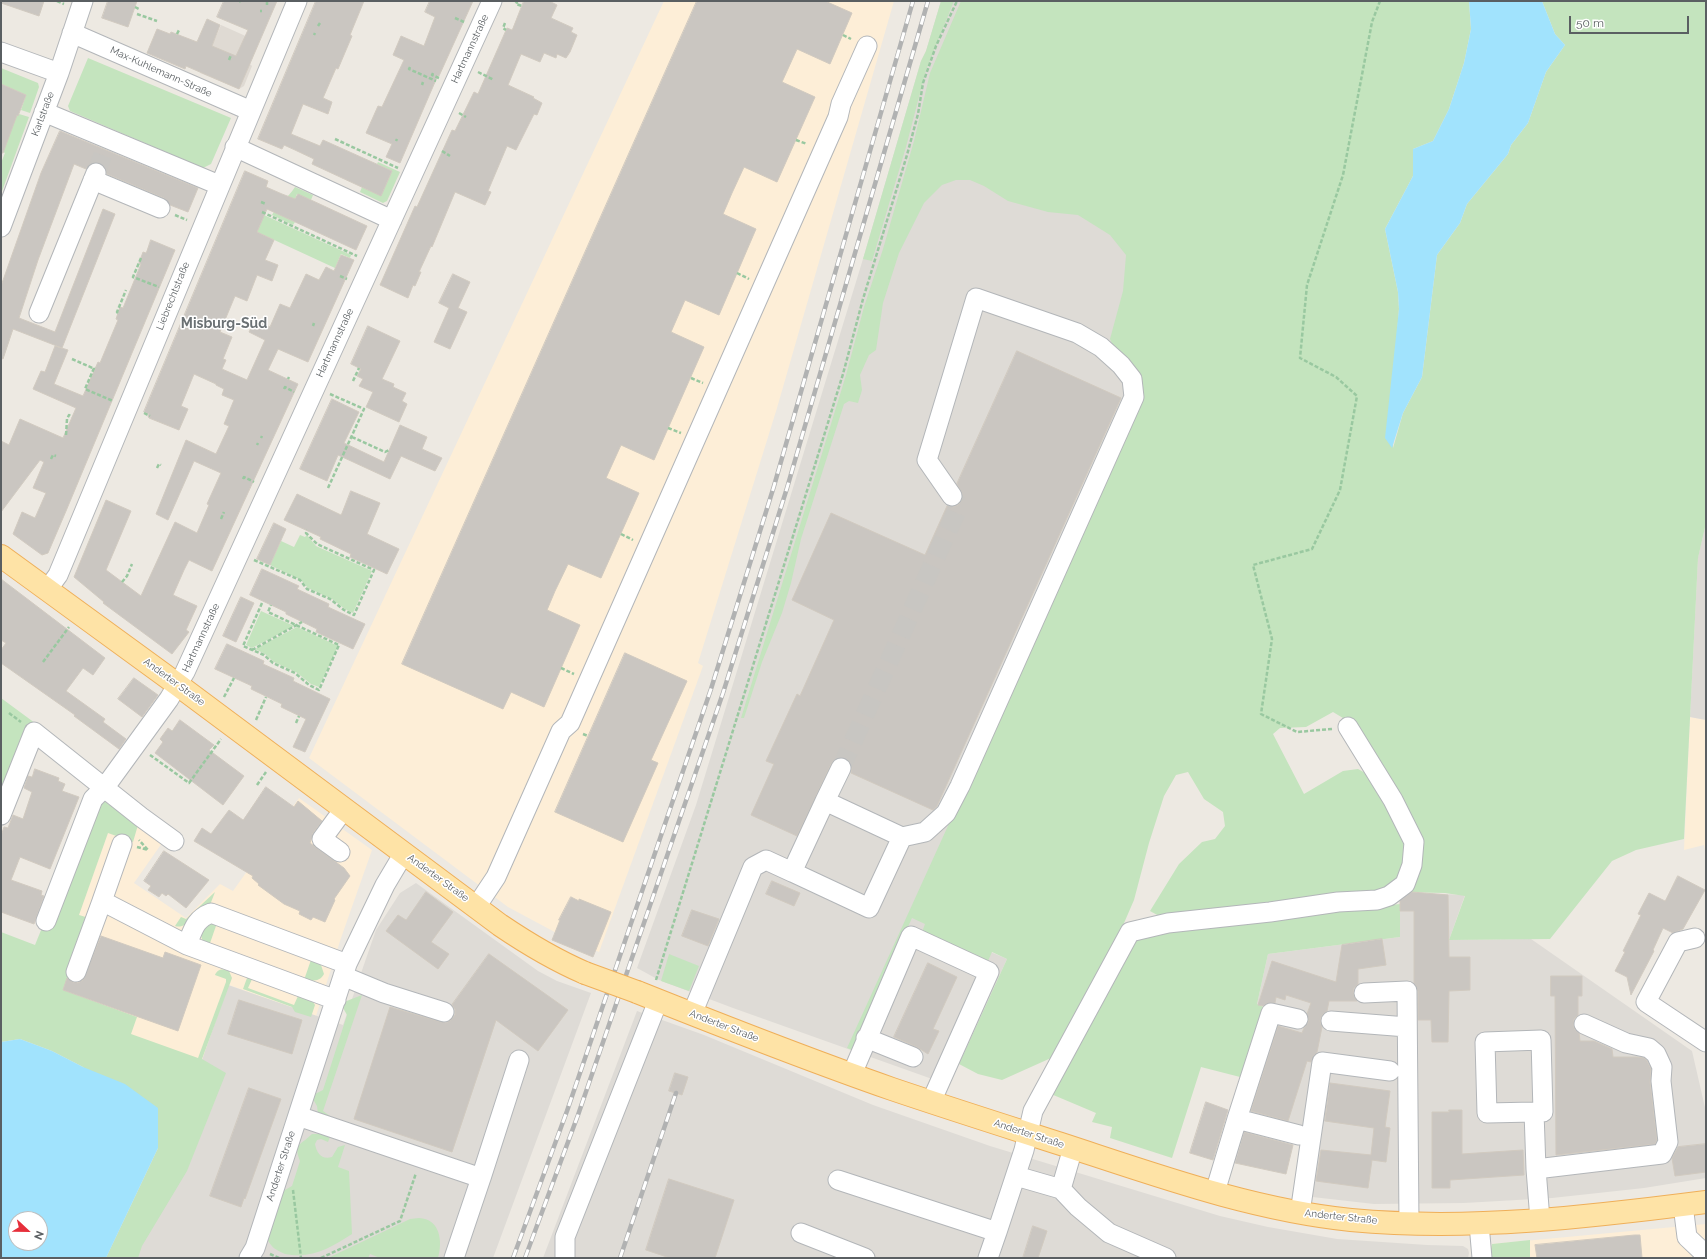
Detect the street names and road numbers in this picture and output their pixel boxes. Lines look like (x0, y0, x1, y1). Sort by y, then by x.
street label: Hartmannstraße (449, 13, 491, 85)
street label: Max-Kuhlemann-Straße (108, 44, 214, 100)
street label: Karlstraße (29, 90, 57, 138)
street label: Liebrechtstraße (154, 260, 192, 332)
street label: Hartmannstraße (314, 307, 356, 379)
street label: Hartmannstraße (180, 602, 222, 674)
street label: Anderter Straße (141, 656, 207, 708)
street label: Anderter Straße (405, 852, 471, 904)
street label: Anderter Straße (688, 1007, 760, 1045)
street label: Anderter Straße (992, 1117, 1066, 1151)
street label: Anderter Straße (264, 1129, 298, 1203)
street label: Anderter Straße (1304, 1207, 1378, 1227)

